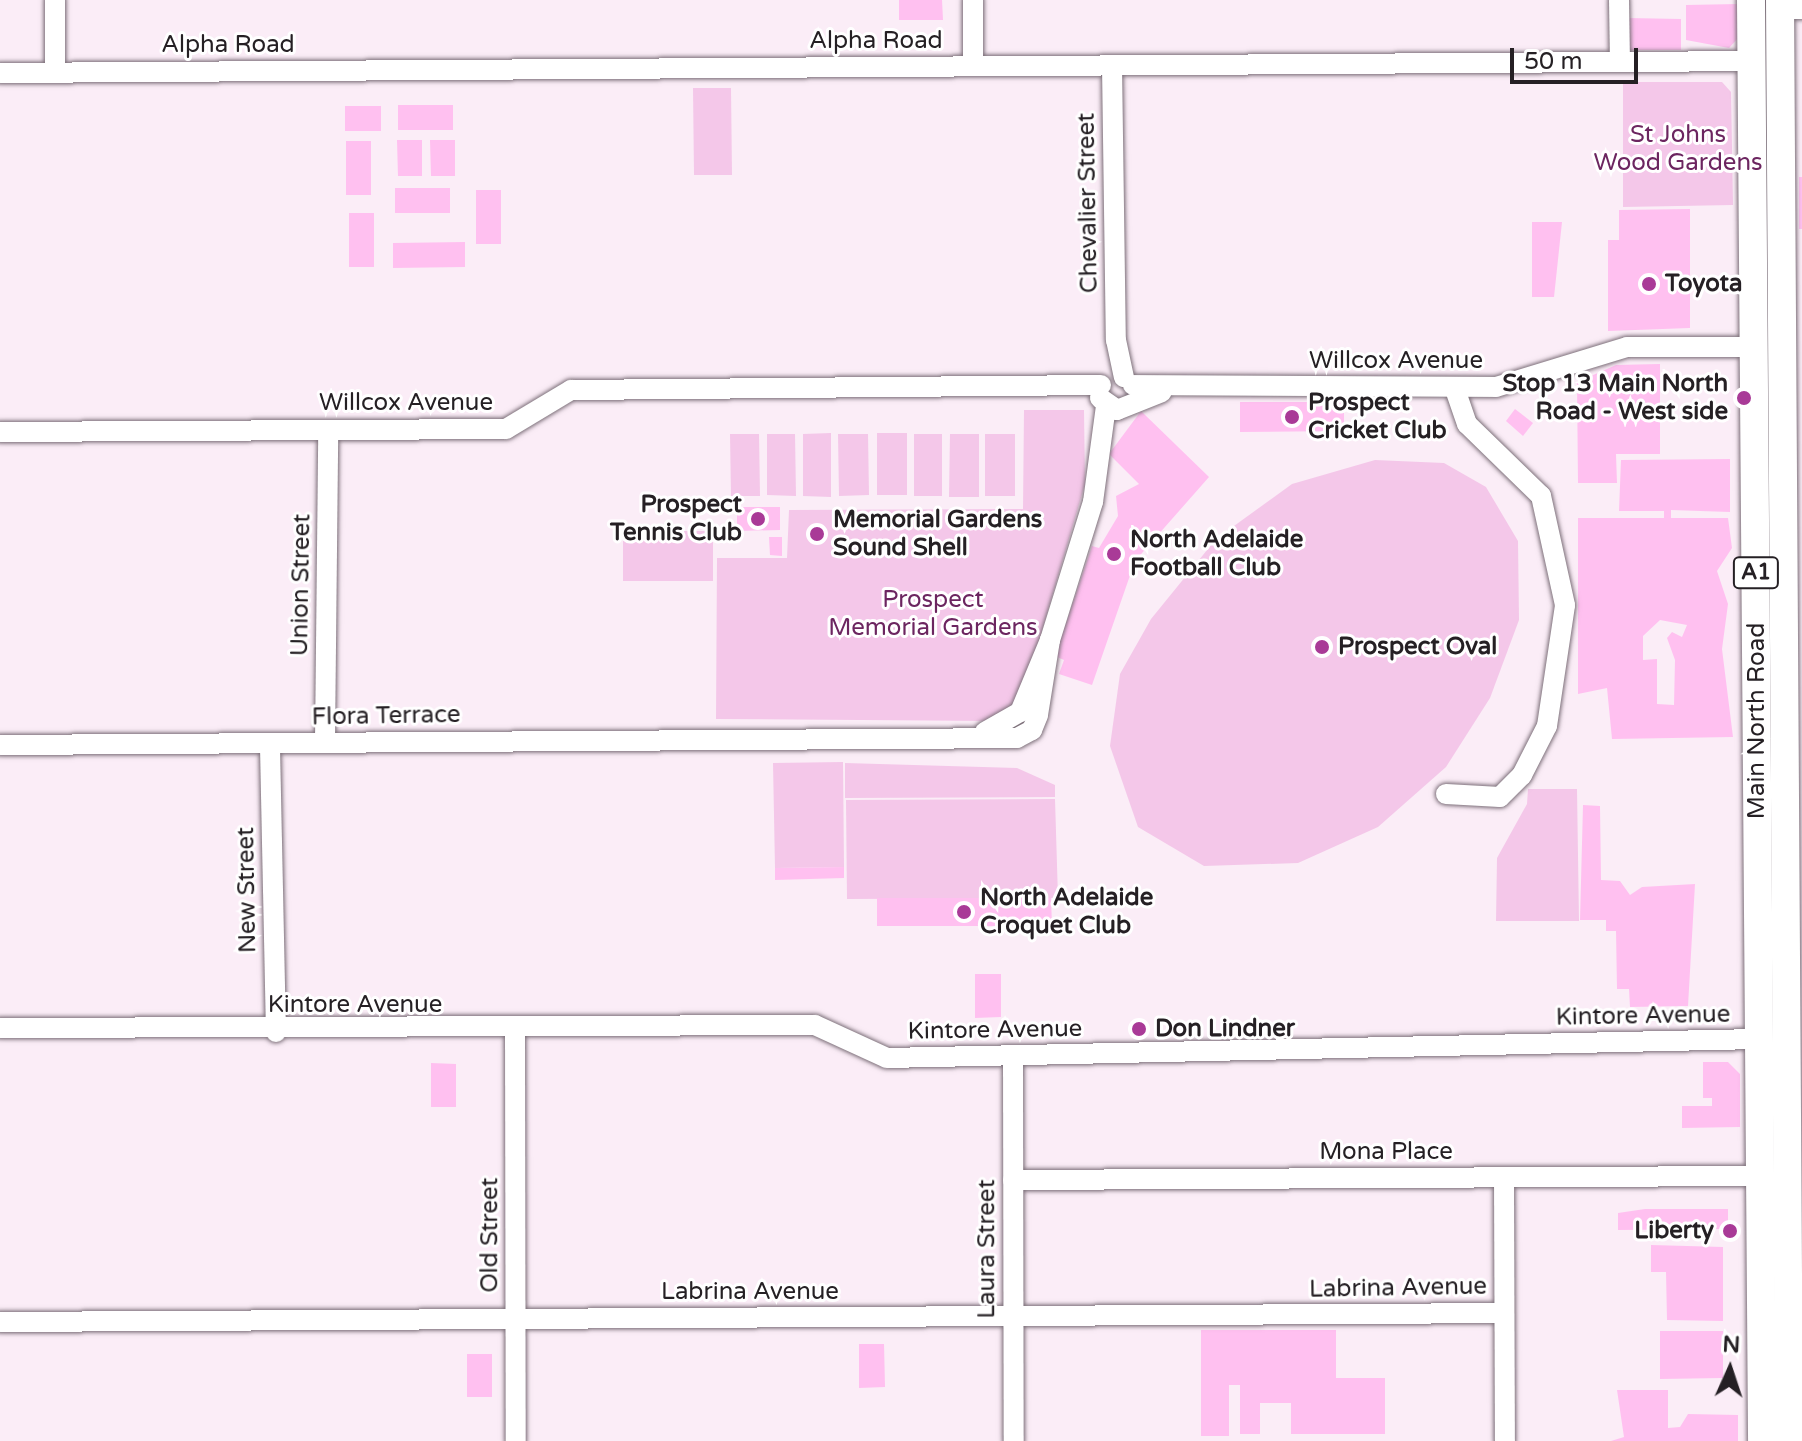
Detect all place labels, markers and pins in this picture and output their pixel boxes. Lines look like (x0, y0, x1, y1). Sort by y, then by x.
place label: Toyota (1665, 270, 1742, 298)
marker: Toyota (1640, 275, 1658, 293)
place label: Stop 13 Main North Road - West side (1502, 370, 1728, 426)
place label: Prospect Cricket Club (1308, 389, 1447, 445)
marker: Stop 13 Main North Road - West side (1735, 389, 1753, 407)
marker: Prospect Cricket Club (1283, 408, 1301, 426)
place label: Prospect Tennis Club (610, 491, 742, 547)
place label: Memorial Gardens Sound Shell (833, 506, 1042, 562)
marker: Prospect Tennis Club (749, 510, 767, 528)
marker: Memorial Gardens Sound Shell (808, 525, 826, 543)
place label: North Adelaide Football Club (1130, 526, 1303, 582)
marker: North Adelaide Football Club (1105, 545, 1123, 563)
place label: Prospect Oval (1338, 633, 1497, 661)
marker: Prospect Oval (1313, 638, 1331, 656)
place label: North Adelaide Croquet Club (980, 884, 1153, 940)
marker: North Adelaide Croquet Club (955, 903, 973, 921)
place label: Don Lindner (1155, 1015, 1295, 1043)
marker: Don Lindner (1130, 1020, 1148, 1038)
place label: Liberty (1634, 1217, 1714, 1245)
marker: Liberty (1721, 1222, 1739, 1240)

